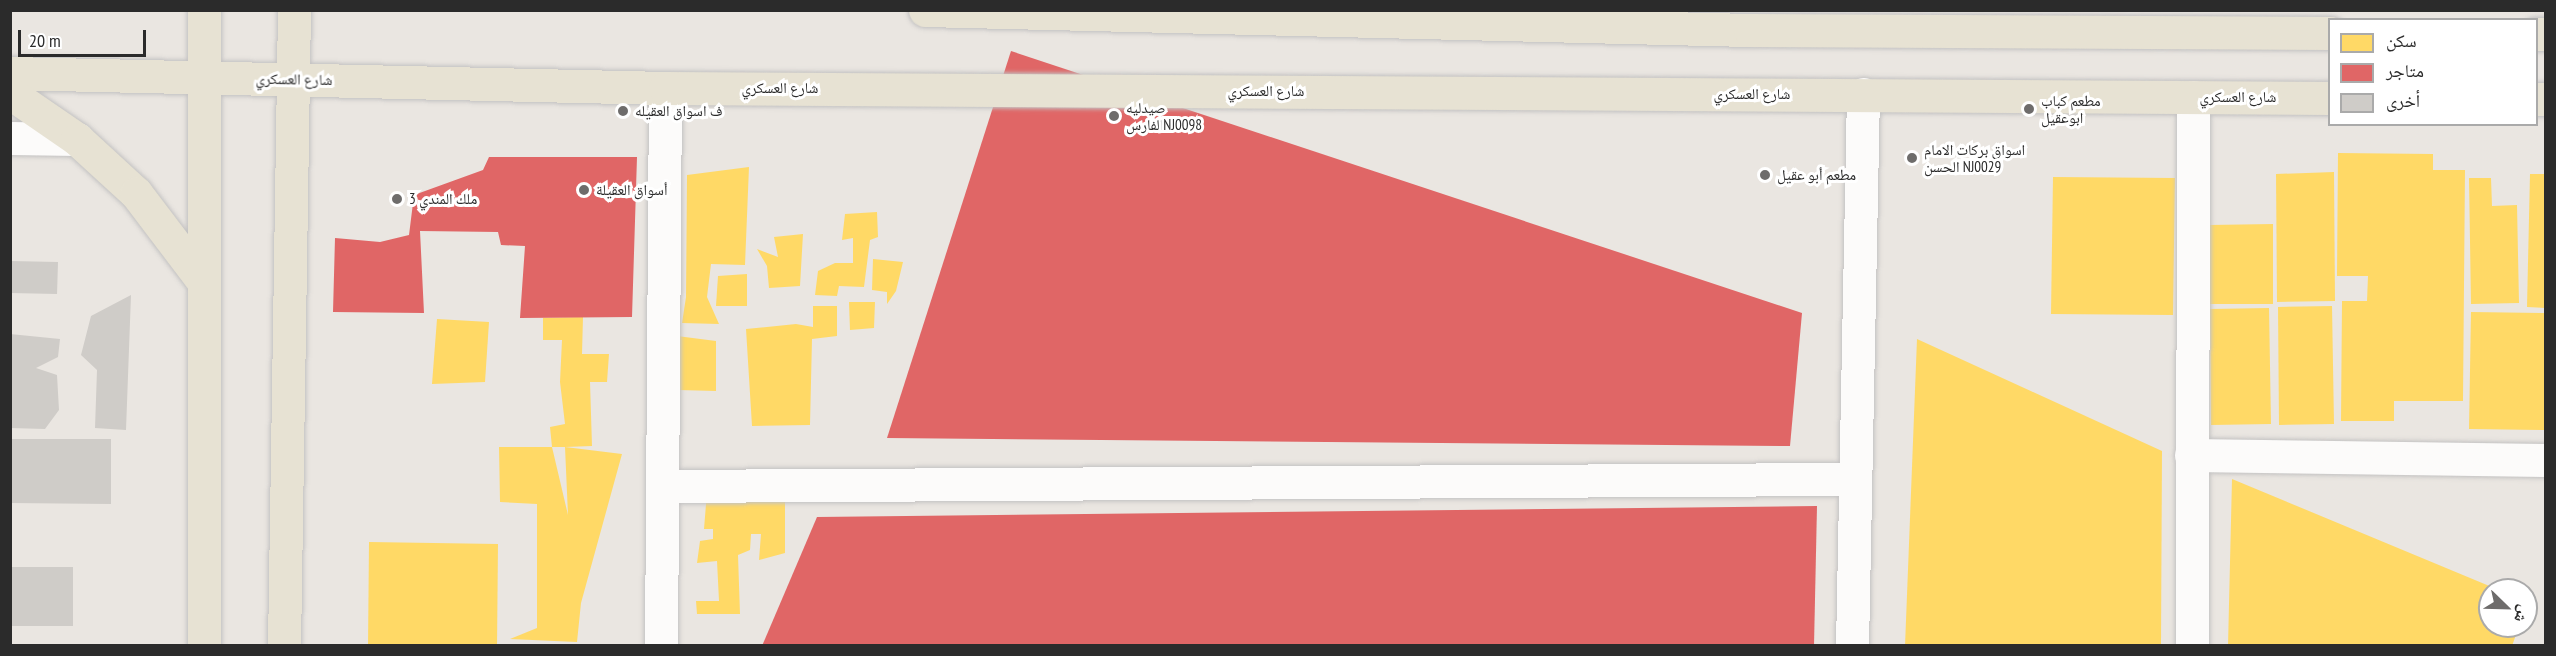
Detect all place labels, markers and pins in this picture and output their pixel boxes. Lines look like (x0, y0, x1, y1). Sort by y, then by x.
place label: مطعم كباب ابوعقيل (2041, 91, 2101, 126)
place label: صيدليه الفارسNJ0098 (1126, 98, 1202, 133)
place label: ف اسواق العقيله (635, 102, 722, 120)
marker: مطعم كباب ابوعقيل (2022, 102, 2036, 116)
marker: ف اسواق العقيله (616, 104, 630, 118)
marker: صيدليه الفارسNJ0098 (1107, 109, 1121, 123)
place label: اسواق بركات الامام الحسن NJ0029 (1924, 140, 2025, 175)
marker: اسواق بركات الامام الحسن NJ0029 (1905, 151, 1919, 165)
place label: مطعم أبو عقيل (1777, 166, 1856, 184)
marker: مطعم أبو عقيل (1758, 168, 1772, 182)
place label: أسواق العقيلة (596, 181, 668, 199)
marker: أسواق العقيلة (577, 183, 591, 197)
place label: ملك المندي 3 (409, 190, 477, 208)
marker: ملك المندي 3 (390, 192, 404, 206)

